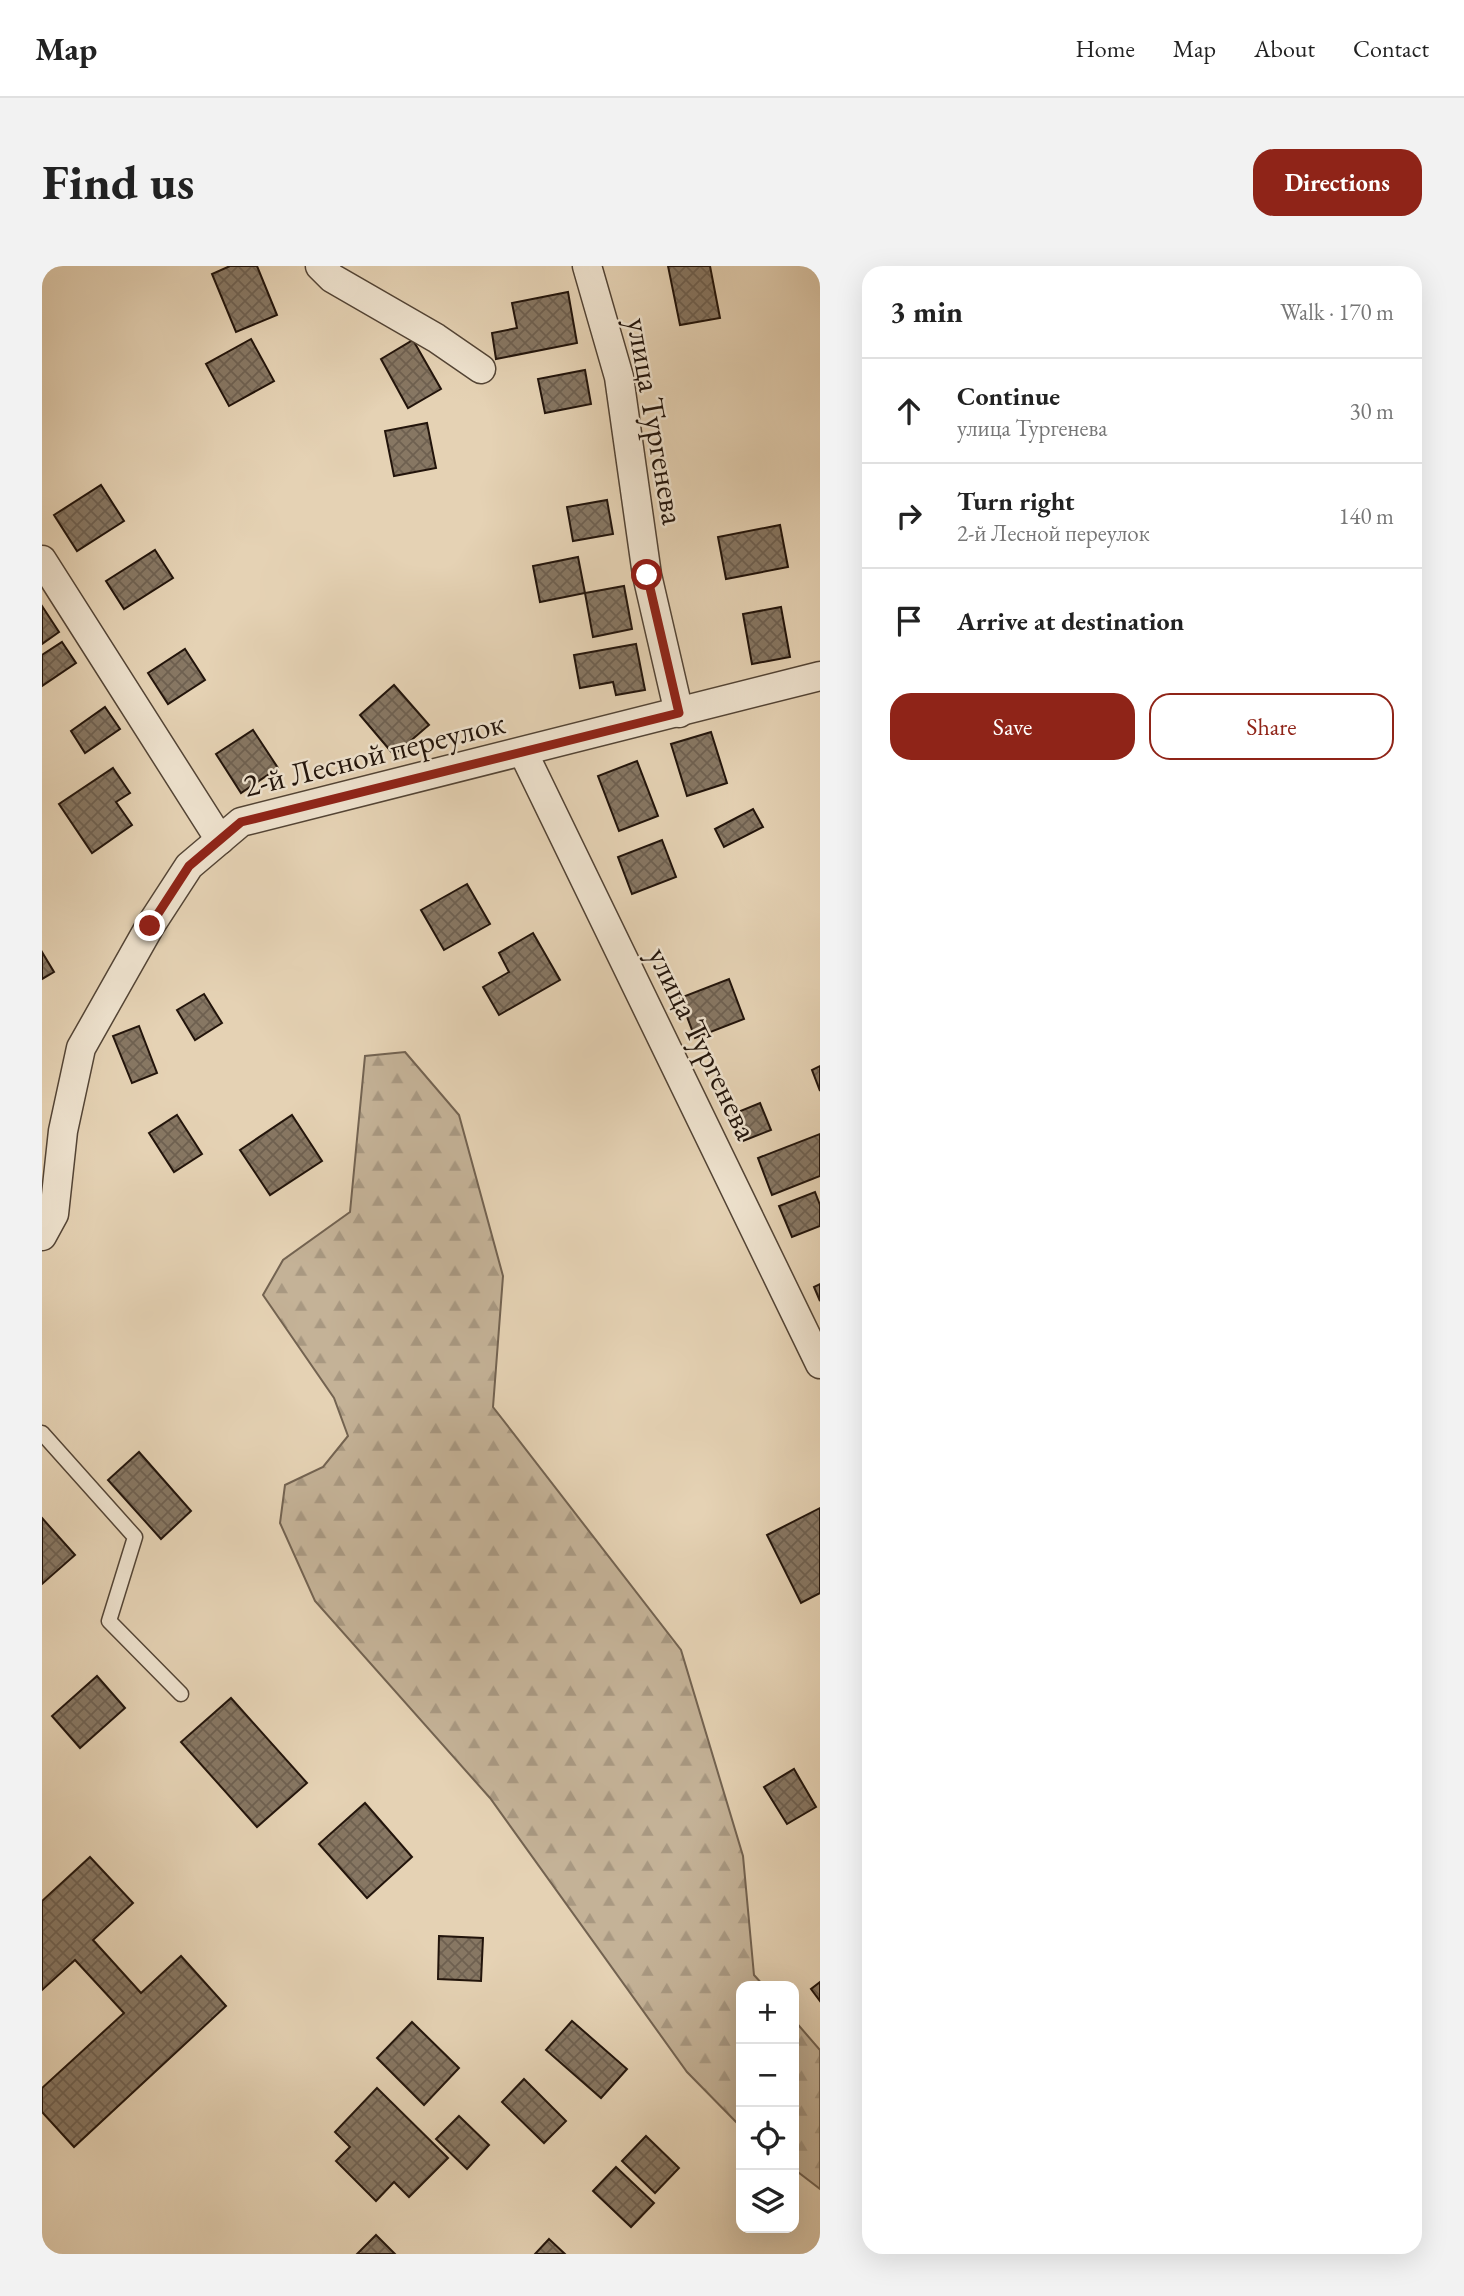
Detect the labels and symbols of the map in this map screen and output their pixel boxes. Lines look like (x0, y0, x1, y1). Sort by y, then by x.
street label: улица Тургенева (617, 314, 695, 528)
route start (631, 559, 662, 590)
street label: 2-й Лесной переулок (239, 701, 509, 807)
route end (134, 910, 165, 941)
street label: улица Тургенева (638, 940, 768, 1146)

